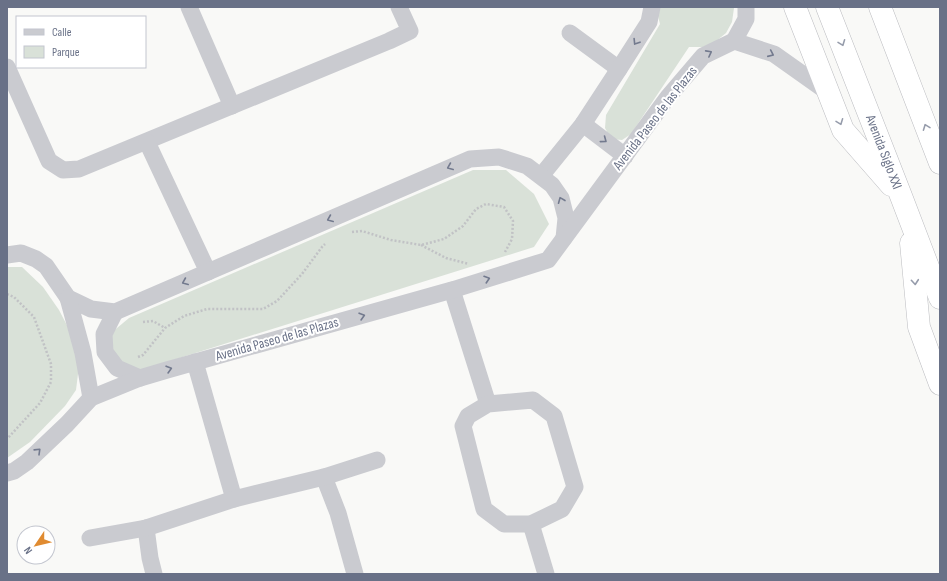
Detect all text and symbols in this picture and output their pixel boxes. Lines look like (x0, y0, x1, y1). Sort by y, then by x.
legend (16, 16, 146, 68)
text: Calle (52, 25, 72, 40)
one-way arrow (634, 38, 641, 45)
one-way arrow (837, 40, 845, 47)
text: Parque (52, 45, 80, 60)
one-way arrow (766, 49, 774, 57)
one-way arrow (705, 51, 712, 58)
street label: Avenida Paseo de las Plazas (609, 63, 701, 174)
street label: Avenida Siglo XXI (862, 111, 906, 192)
one-way arrow (835, 118, 843, 125)
one-way arrow (923, 123, 931, 130)
one-way arrow (599, 135, 606, 142)
one-way arrow (446, 163, 453, 171)
one-way arrow (558, 197, 566, 205)
one-way arrow (327, 214, 335, 222)
one-way arrow (483, 276, 490, 284)
one-way arrow (182, 277, 190, 285)
one-way arrow (910, 279, 919, 285)
one-way arrow (358, 312, 365, 321)
street label: Avenida Paseo de las Plazas (213, 313, 340, 365)
one-way arrow (165, 365, 172, 374)
one-way arrow (33, 448, 41, 456)
north arrow (16, 525, 56, 565)
text: N (21, 544, 35, 557)

